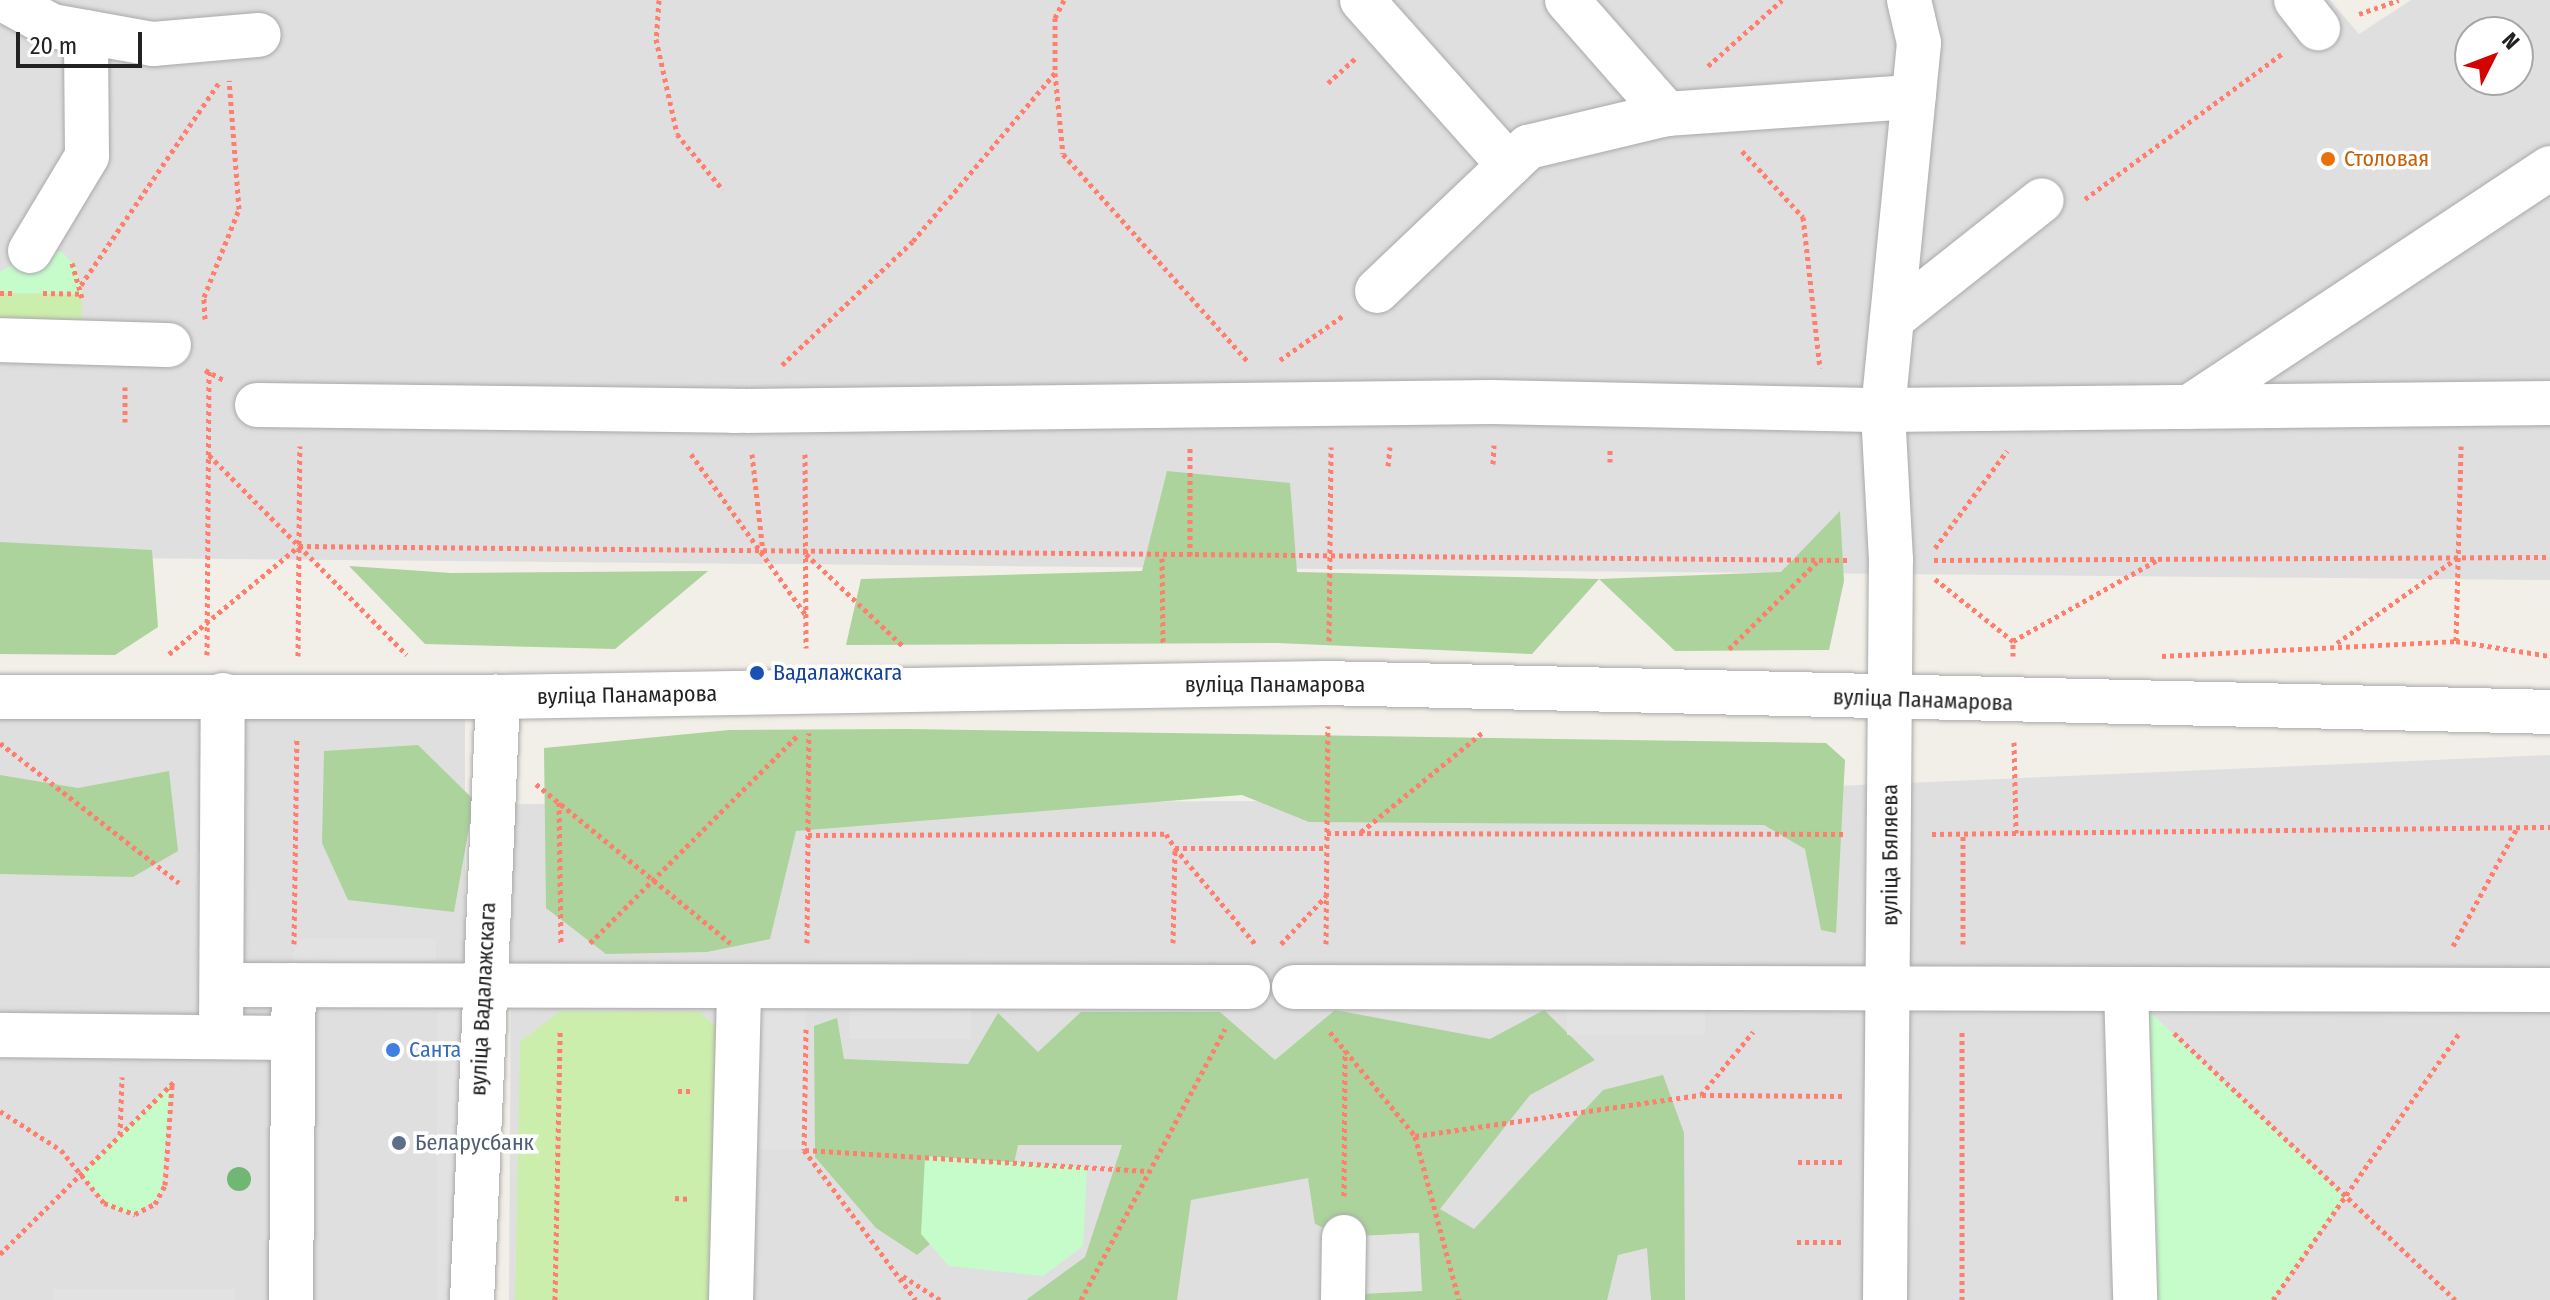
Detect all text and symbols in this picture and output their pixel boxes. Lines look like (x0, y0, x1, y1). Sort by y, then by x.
scale bar (20, 16, 146, 66)
north arrow (2454, 16, 2534, 96)
text: N (2496, 27, 2525, 55)
text: 20 m (30, 32, 77, 60)
place label: Столовая (2344, 146, 2429, 172)
marker: Столовая (2319, 150, 2337, 168)
place label: Вадалажскага (773, 660, 902, 686)
marker: Вадалажскага (748, 664, 766, 682)
street label: вуліца Панамарова (1185, 672, 1365, 698)
street label: вуліца Панамарова (537, 680, 717, 710)
street label: вуліца Панамарова (1832, 684, 2014, 716)
street label: вуліца Бяляева (1877, 784, 1903, 926)
street label: вуліца Вадалажскага (465, 901, 501, 1097)
place label: Санта (409, 1037, 461, 1063)
marker: Санта (384, 1041, 402, 1059)
place label: Беларусбанк (415, 1130, 534, 1156)
marker: Беларусбанк (390, 1134, 408, 1152)

